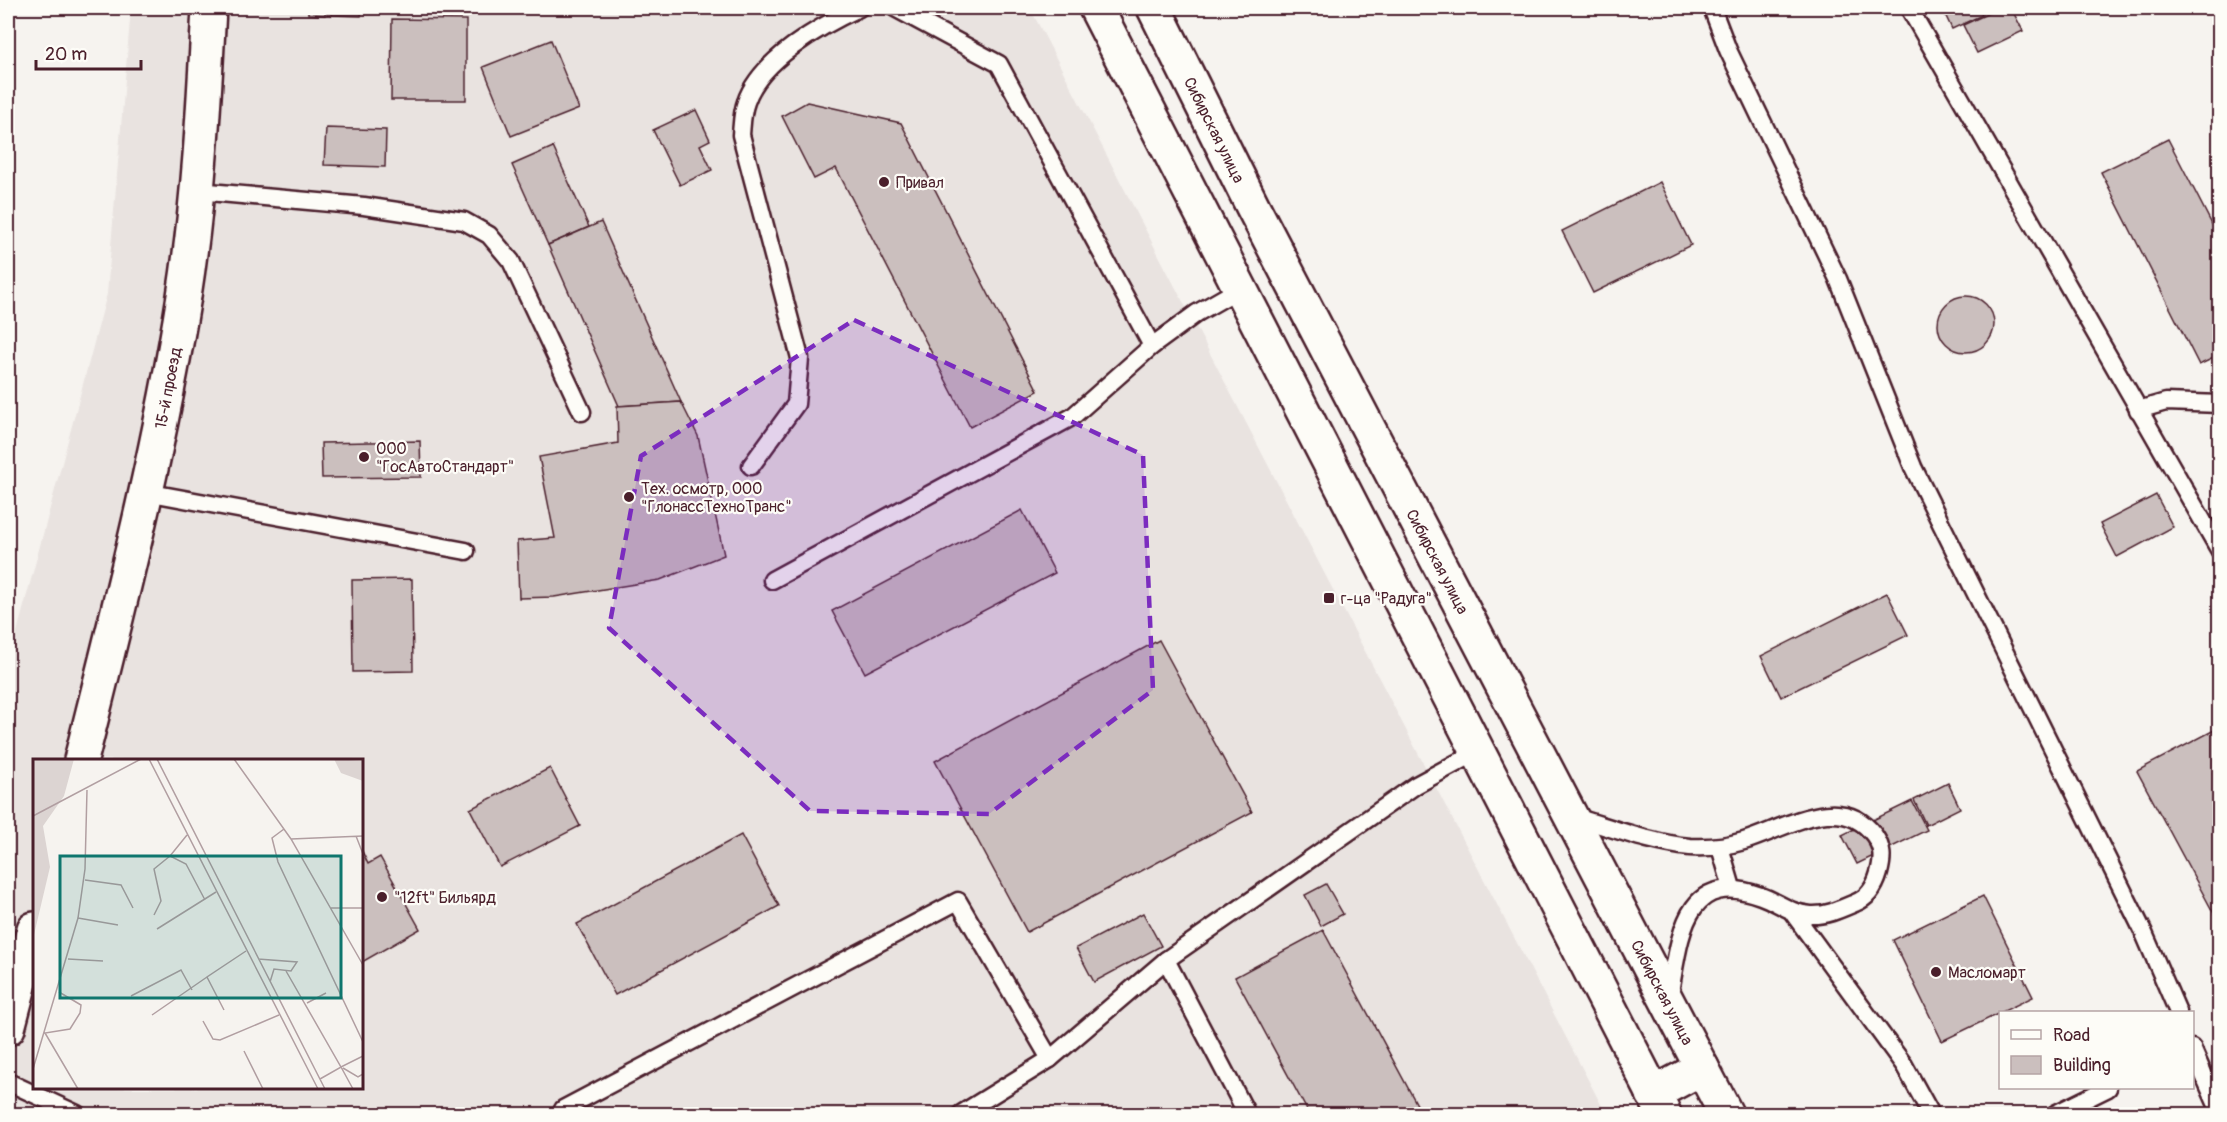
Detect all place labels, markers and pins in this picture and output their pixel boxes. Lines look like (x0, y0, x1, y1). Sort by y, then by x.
place label: Привал (896, 173, 944, 193)
marker: Привал (877, 175, 891, 189)
place label: ООО "ГосАвтоСтандарт" (376, 439, 514, 477)
marker: ООО "ГосАвтоСтандарт" (357, 450, 371, 464)
place label: Тех. осмотр, ООО "ГлонассТехноТранс" (641, 479, 792, 517)
marker: Тех. осмотр, ООО "ГлонассТехноТранс" (622, 490, 636, 504)
place label: г-ца "Радуга" (1341, 589, 1432, 609)
marker: г-ца "Радуга" (1322, 591, 1336, 605)
place label: "12ft" Бильярд (394, 888, 496, 908)
marker: "12ft" Бильярд (375, 890, 389, 904)
place label: Масломарт (1948, 963, 2026, 983)
marker: Масломарт (1929, 965, 1943, 979)

